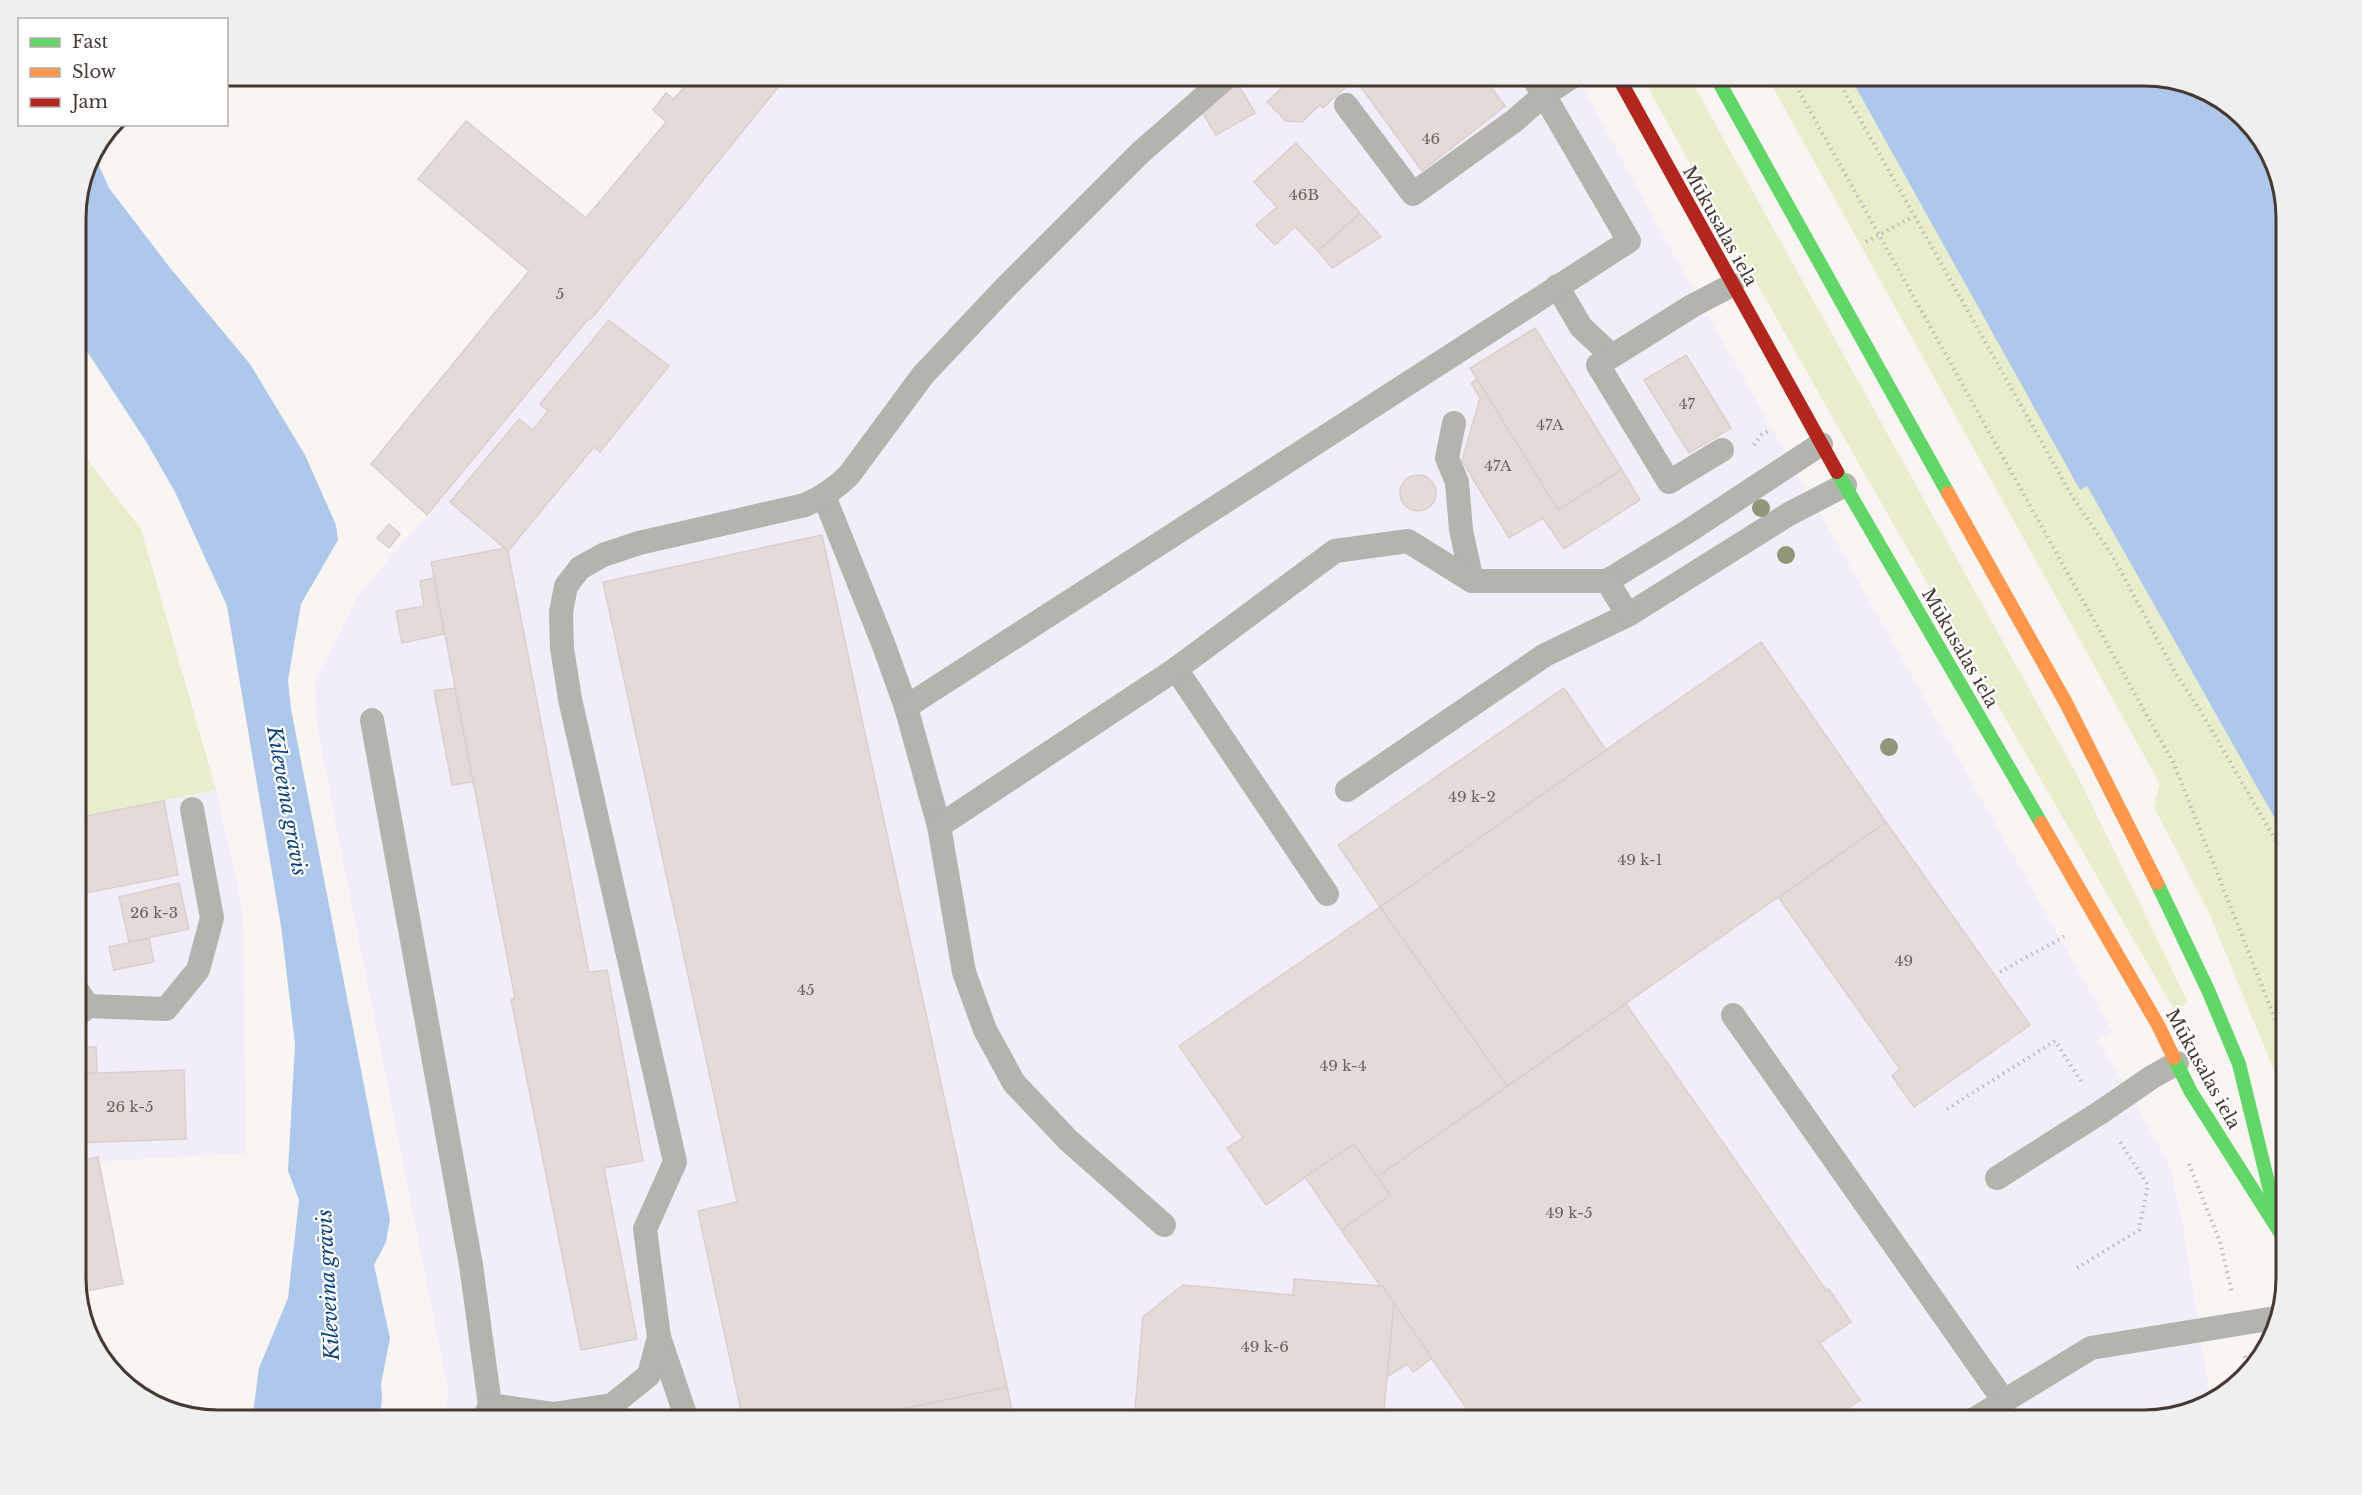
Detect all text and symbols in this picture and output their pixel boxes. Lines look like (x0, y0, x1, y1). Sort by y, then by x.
legend (18, 18, 228, 126)
text: Fast (72, 31, 109, 53)
text: Slow (72, 61, 117, 83)
text: Jam (70, 91, 108, 113)
house number: 46 (1422, 129, 1440, 148)
street label: Mūkusalas iela (1678, 162, 1762, 290)
house number: 46B (1289, 185, 1319, 204)
house number: 5 (556, 284, 564, 303)
house number: 47 (1679, 394, 1696, 413)
house number: 47A (1536, 415, 1564, 434)
house number: 47A (1484, 456, 1512, 475)
street label: Mūkusalas iela (1917, 584, 2003, 712)
water label: Kīleveina grāvis (262, 723, 312, 878)
house number: 49 k-2 (1448, 787, 1496, 806)
house number: 49 k-1 (1617, 850, 1663, 869)
house number: 26 k-3 (130, 903, 178, 922)
house number: 49 (1895, 951, 1913, 970)
house number: 45 (797, 980, 815, 999)
street label: Mūkusalas iela (2161, 1005, 2245, 1133)
house number: 49 k-4 (1319, 1056, 1367, 1075)
house number: 26 k-5 (106, 1097, 154, 1116)
house number: 49 k-5 (1546, 1203, 1592, 1222)
water label: Kīleveina grāvis (312, 1208, 344, 1362)
house number: 49 k-6 (1241, 1337, 1289, 1356)

